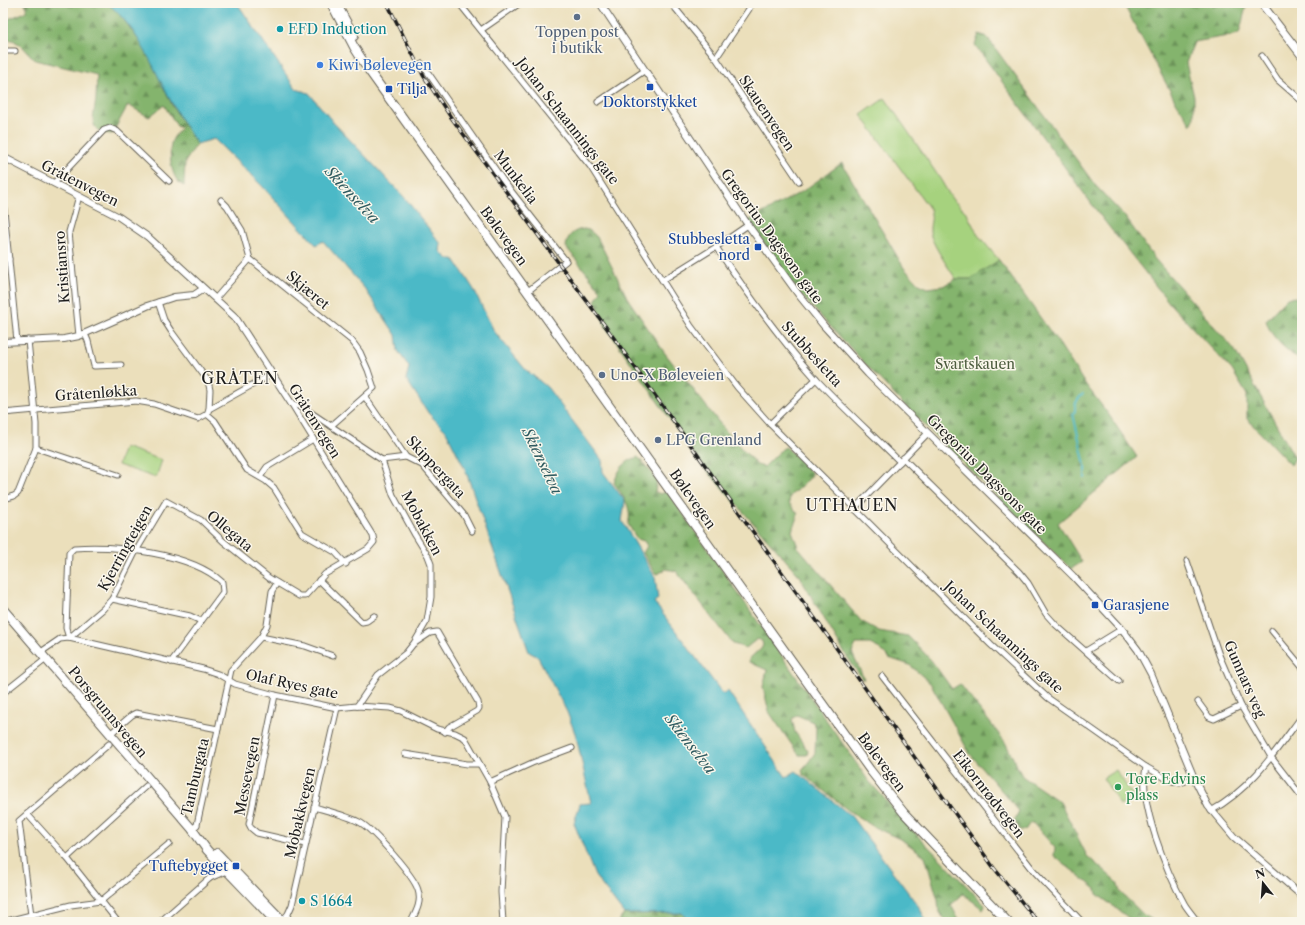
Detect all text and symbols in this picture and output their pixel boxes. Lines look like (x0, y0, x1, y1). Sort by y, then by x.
marker: Toppen post i butikk (572, 12, 582, 22)
place label: EFD Induction (288, 20, 387, 38)
place label: Toppen post i butikk (535, 23, 619, 57)
marker: EFD Induction (275, 24, 285, 34)
street label: Johan Schaannings gate (511, 52, 623, 188)
place label: Kiwi Bølevegen (328, 56, 432, 74)
marker: Kiwi Bølevegen (315, 60, 325, 70)
street label: Skauenvegen (735, 72, 799, 154)
place label: Tilja (397, 80, 428, 98)
marker: Doktorstykket (645, 82, 655, 92)
marker: Tilja (384, 84, 394, 94)
place label: Doktorstykket (603, 93, 697, 111)
street label: Munkelia (490, 147, 542, 208)
street label: Gråtenvegen (38, 156, 122, 210)
water label: Skienselva (320, 161, 384, 227)
street label: Gregorius Dagssons gate (717, 165, 827, 307)
street label: Bølevegen (476, 203, 532, 269)
street label: Kristiansro (50, 230, 74, 304)
place label: Stubbesletta nord (668, 230, 751, 264)
marker: Stubbesletta nord (753, 242, 763, 252)
street label: Skjæret (283, 267, 333, 313)
street label: Stubbesletta (778, 317, 847, 391)
park label: Svartskauen (935, 355, 1015, 373)
place label: Uno-X Bøleveien (610, 366, 724, 384)
district label: GRÅTEN (201, 368, 279, 388)
marker: Uno-X Bøleveien (597, 370, 607, 380)
street label: Gråtenvegen (285, 380, 345, 462)
street label: Gråtenløkka (54, 381, 138, 405)
street label: Gregorius Dagssons gate (923, 410, 1051, 538)
water label: Skienselva (518, 423, 567, 497)
place label: LPG Grenland (666, 431, 762, 449)
street label: Skippergata (403, 432, 470, 502)
marker: LPG Grenland (653, 435, 663, 445)
street label: Bølevegen (666, 465, 720, 533)
street label: Mobakken (398, 488, 447, 559)
district label: UTHAUEN (806, 495, 898, 515)
street label: Kjerringteigen (94, 502, 156, 594)
street label: Ollegata (203, 507, 257, 556)
street label: Johan Schaannings gate (939, 576, 1067, 697)
place label: Garasjene (1103, 596, 1170, 614)
marker: Garasjene (1090, 600, 1100, 610)
street label: Gunnars veg (1220, 638, 1270, 721)
street label: Porsgrunnsvegen (65, 663, 152, 762)
street label: Olaf Ryes gate (244, 665, 340, 703)
water label: Skienselva (660, 709, 720, 778)
street label: Bølevegen (854, 729, 910, 795)
street label: Messevegen (230, 735, 264, 817)
street label: Tamburgata (177, 736, 213, 818)
street label: Eikornrødvegen (949, 746, 1029, 842)
street label: Mobakkvegen (281, 765, 319, 860)
place label: Tore Edvins plass (1126, 770, 1206, 804)
marker: Tore Edvins plass (1113, 782, 1123, 792)
place label: Tuftebygget (149, 857, 228, 875)
marker: Tuftebygget (231, 861, 241, 871)
north arrow (1243, 863, 1283, 903)
text: N (1253, 865, 1267, 882)
place label: S 1664 (310, 892, 353, 910)
marker: S 1664 (297, 896, 307, 906)

